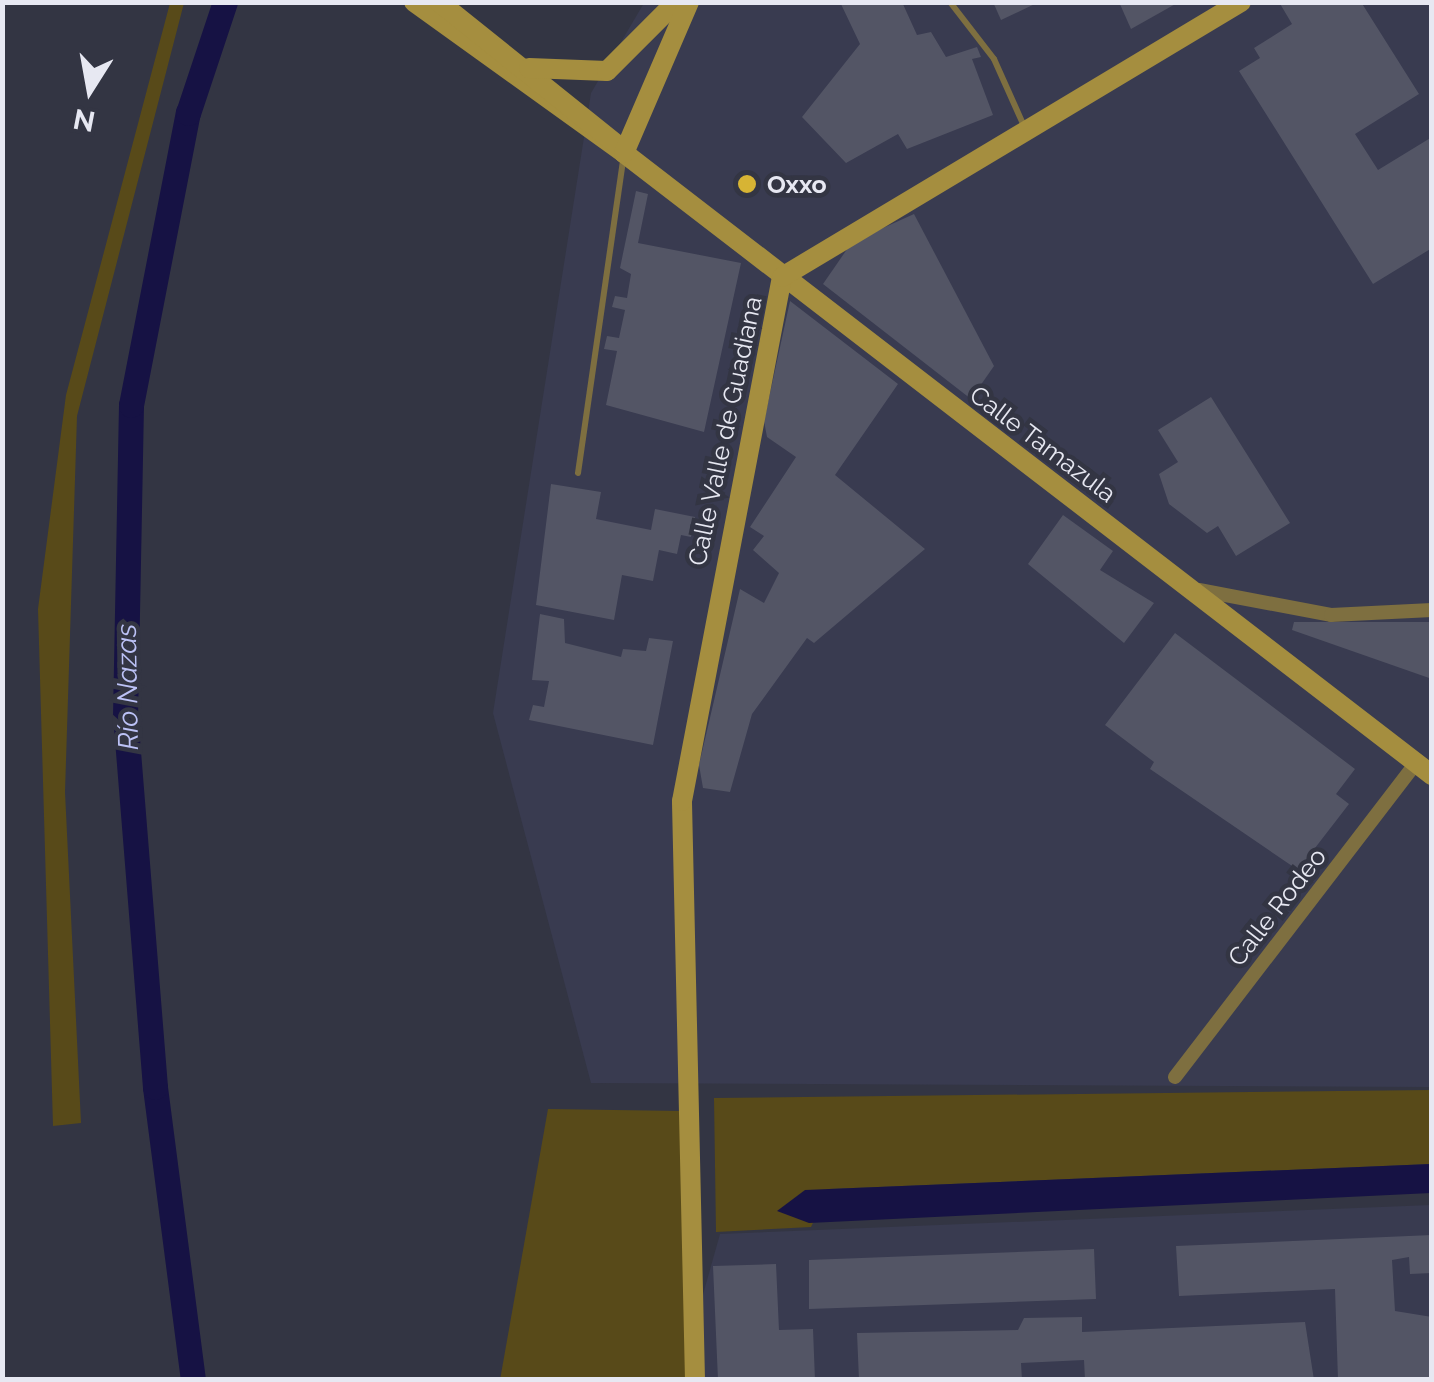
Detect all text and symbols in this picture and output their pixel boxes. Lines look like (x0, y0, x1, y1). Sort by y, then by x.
north arrow (40, 40, 140, 140)
text: N (71, 102, 98, 138)
place label: Oxxo (767, 169, 827, 199)
marker: Oxxo (736, 173, 758, 195)
street label: Calle Valle de Guadiana (682, 293, 768, 569)
street label: Calle Tamazula (964, 379, 1122, 509)
water label: Río Nazas (110, 624, 146, 750)
street label: Calle Rodeo (1222, 842, 1332, 972)

